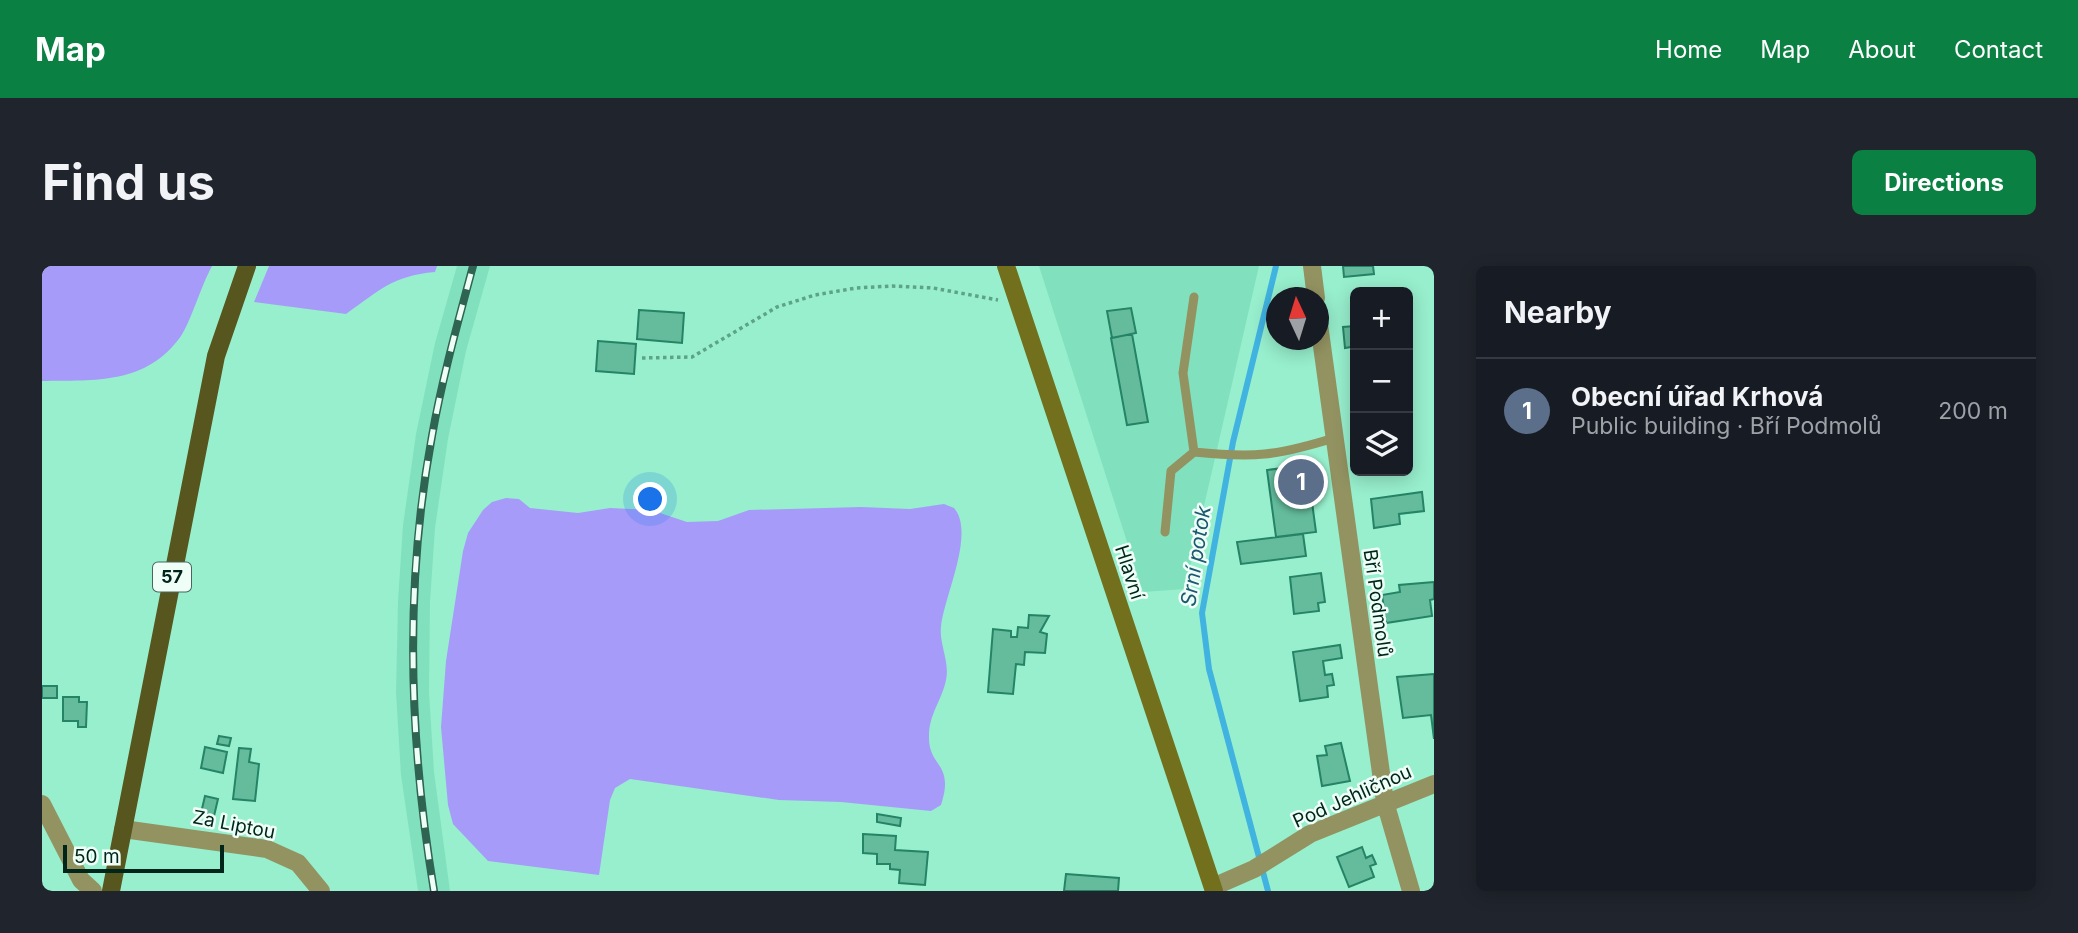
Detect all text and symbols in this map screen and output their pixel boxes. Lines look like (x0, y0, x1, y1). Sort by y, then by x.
text: Map (35, 29, 106, 69)
text: Home (1655, 35, 1722, 64)
text: Map (1760, 35, 1810, 64)
text: About (1848, 35, 1916, 64)
text: Contact (1954, 35, 2043, 64)
button: Directions (1852, 150, 2036, 215)
text: Find us (42, 153, 215, 212)
north arrow (1266, 287, 1329, 350)
map controls (1350, 287, 1413, 476)
button: + (1350, 287, 1413, 350)
text: Nearby (1504, 294, 1612, 330)
button: − (1350, 350, 1413, 413)
text: Obecní úřad Krhová (1571, 381, 1823, 412)
text: 1 (1522, 397, 1532, 425)
text: 200 m (1938, 397, 2008, 425)
text: Public building · Bří Podmolů (1571, 412, 1882, 440)
button: layers (1350, 413, 1413, 476)
pin: 1 (1278, 456, 1324, 508)
your location (633, 482, 667, 516)
water label: Srní potok (1175, 503, 1216, 608)
street label: Hlavní (1110, 542, 1149, 603)
street label: Bří Podmolů (1359, 548, 1396, 659)
road number: 57 (153, 562, 191, 592)
street label: Pod Jehličnou (1289, 760, 1415, 833)
street label: Za Liptou (191, 805, 277, 844)
scale bar (63, 842, 224, 874)
text: 50 m (74, 845, 120, 868)

